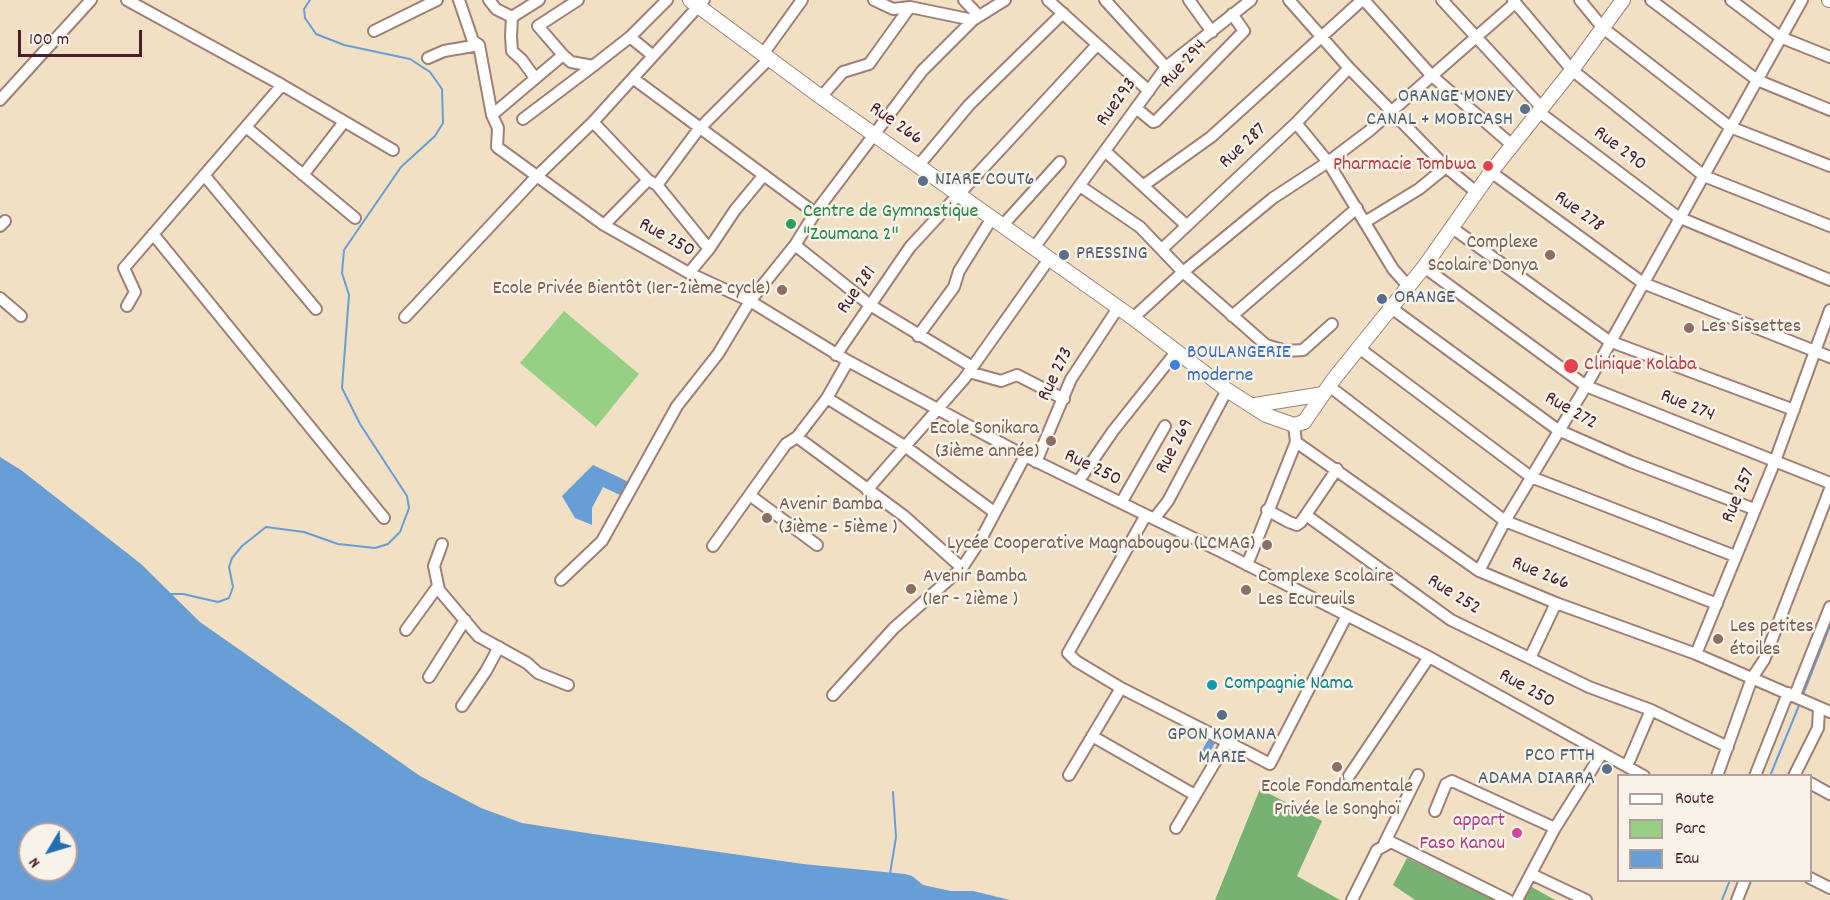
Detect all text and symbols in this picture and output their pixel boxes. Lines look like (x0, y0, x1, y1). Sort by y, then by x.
scale bar (21, 18, 146, 56)
text: 100 m (29, 28, 69, 53)
street label: Rue 294 (1156, 36, 1214, 94)
street label: Rue293 (1092, 74, 1144, 132)
place label: ORANGE MONEY CANAL + MOBICASH (1366, 86, 1513, 133)
street label: Rue 266 (864, 98, 926, 152)
marker: ORANGE MONEY CANAL + MOBICASH (1518, 102, 1532, 116)
street label: Rue 287 (1215, 119, 1273, 175)
street label: Rue 290 (1588, 122, 1650, 178)
place label: Pharmacie Tombwa (1333, 154, 1476, 178)
marker: Pharmacie Tombwa (1481, 159, 1495, 173)
place label: NIARE COUT6 (935, 169, 1034, 193)
marker: NIARE COUT6 (916, 174, 930, 188)
street label: Rue 278 (1548, 187, 1608, 239)
place label: Centre de Gymnastique "Zoumana 2" (803, 201, 978, 248)
street label: Rue 250 (634, 214, 698, 264)
marker: Centre de Gymnastique "Zoumana 2" (784, 217, 798, 231)
place label: Complexe Scolaire Donya (1428, 232, 1538, 279)
place label: PRESSING (1076, 243, 1148, 267)
marker: PRESSING (1057, 248, 1071, 262)
marker: Complexe Scolaire Donya (1543, 248, 1557, 262)
street label: Rue 281 (833, 262, 883, 320)
place label: Ecole Privée Bientôt (1er-2ième cycle) (493, 278, 770, 302)
marker: Ecole Privée Bientôt (1er-2ième cycle) (775, 283, 789, 297)
place label: ORANGE (1394, 287, 1455, 311)
marker: ORANGE (1375, 292, 1389, 306)
place label: Les Sissettes (1701, 316, 1801, 340)
marker: Les Sissettes (1682, 321, 1696, 335)
place label: BOULANGERIE moderne (1187, 342, 1291, 389)
street label: Rue 273 (1034, 344, 1080, 406)
place label: Clinique Kolaba (1584, 354, 1696, 378)
marker: Clinique Kolaba (1562, 357, 1580, 375)
marker: BOULANGERIE moderne (1168, 358, 1182, 372)
street label: Rue 274 (1656, 385, 1718, 429)
street label: Rue 272 (1539, 387, 1601, 437)
street label: Rue 269 (1151, 415, 1201, 479)
place label: Ecole Sonikara (3ième année) (930, 418, 1039, 465)
marker: Ecole Sonikara (3ième année) (1044, 434, 1058, 448)
street label: Rue 250 (1059, 445, 1125, 493)
street label: Rue 257 (1718, 465, 1762, 527)
place label: Avenir Bamba (3ième - 5ième ) (779, 494, 897, 541)
marker: Avenir Bamba (3ième - 5ième ) (760, 511, 774, 525)
place label: Lycée Cooperative Magnabougou (LCMAG) (947, 533, 1255, 557)
marker: Lycée Cooperative Magnabougou (LCMAG) (1260, 538, 1274, 552)
street label: Rue 266 (1508, 553, 1572, 597)
place label: Avenir Bamba (1er - 2ième ) (923, 566, 1027, 613)
place label: Complexe Scolaire Les Ecureuils (1258, 566, 1394, 613)
street label: Rue 252 (1422, 570, 1484, 622)
marker: Avenir Bamba (1er - 2ième ) (904, 582, 918, 596)
marker: Complexe Scolaire Les Ecureuils (1239, 583, 1253, 597)
place label: Les petites étoiles (1730, 616, 1814, 663)
marker: Les petites étoiles (1711, 632, 1725, 646)
street label: Rue 250 (1494, 665, 1558, 715)
place label: Compagnie Nama (1224, 673, 1353, 697)
marker: Compagnie Nama (1205, 678, 1219, 692)
marker: GPON KOMANA MARIE (1215, 708, 1229, 722)
place label: GPON KOMANA MARIE (1167, 724, 1277, 771)
place label: PCO FTTH ADAMA DIARRA (1478, 745, 1595, 792)
marker: Ecole Fondamentale Privée le Songhoï (1330, 760, 1344, 774)
marker: PCO FTTH ADAMA DIARRA (1600, 762, 1614, 776)
legend (1617, 774, 1812, 882)
place label: Ecole Fondamentale Privée le Songhoï (1261, 776, 1413, 823)
text: Route (1675, 787, 1714, 812)
place label: appart Faso Kanou (1419, 810, 1505, 857)
text: Parc (1675, 817, 1706, 842)
north arrow (18, 822, 78, 882)
marker: appart Faso Kanou (1510, 826, 1524, 840)
text: Eau (1675, 847, 1699, 872)
text: N (24, 852, 46, 872)

